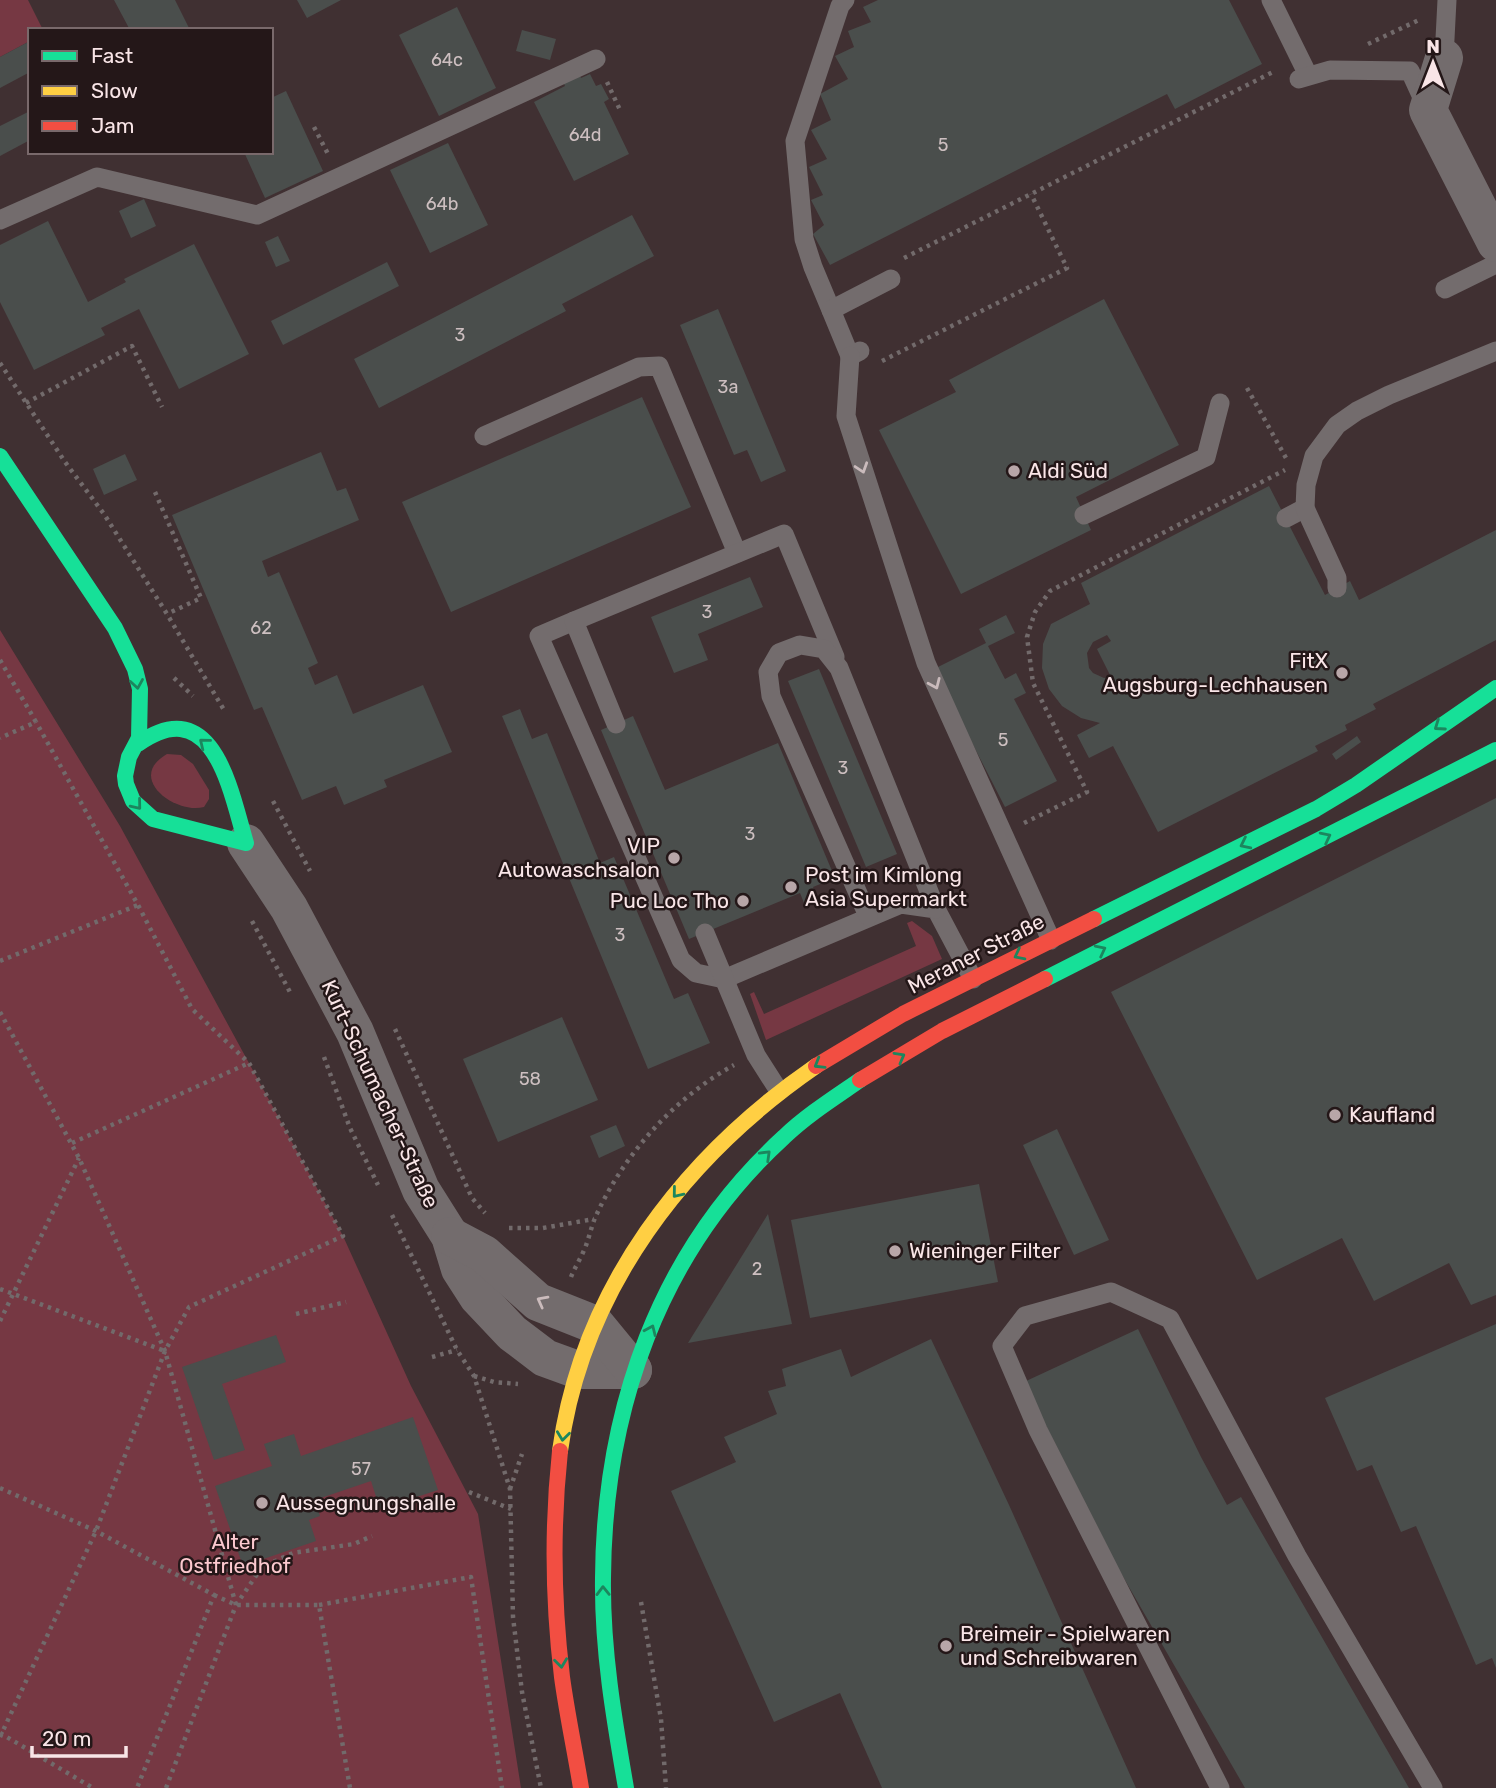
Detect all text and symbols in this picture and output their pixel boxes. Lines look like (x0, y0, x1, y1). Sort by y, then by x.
legend (28, 28, 273, 154)
north arrow (1398, 28, 1468, 98)
text: N (1426, 35, 1440, 58)
text: Fast (91, 43, 133, 68)
house number: 64c (431, 49, 463, 71)
text: Slow (91, 78, 138, 103)
text: Jam (91, 113, 135, 138)
house number: 64d (569, 124, 601, 146)
house number: 5 (938, 134, 948, 156)
house number: 64b (426, 193, 458, 215)
house number: 3 (455, 324, 465, 346)
house number: 3a (718, 376, 738, 398)
place label: Aldi Süd (1028, 458, 1108, 483)
one-way arrow (854, 462, 869, 474)
marker: Aldi Süd (1006, 463, 1022, 479)
house number: 3 (702, 601, 712, 623)
house number: 62 (250, 617, 272, 639)
place label: FitX Augsburg-Lechhausen (1103, 648, 1328, 697)
marker: FitX Augsburg-Lechhausen (1334, 665, 1350, 681)
one-way arrow (927, 676, 941, 689)
one-way arrow (129, 678, 144, 690)
one-way arrow (1434, 718, 1447, 730)
house number: 5 (998, 729, 1008, 751)
one-way arrow (200, 739, 212, 752)
house number: 3 (838, 757, 848, 779)
one-way arrow (129, 797, 141, 810)
house number: 3 (745, 823, 755, 845)
one-way arrow (1319, 831, 1331, 845)
place label: VIP Autowaschsalon (498, 833, 660, 882)
one-way arrow (1240, 836, 1252, 850)
marker: VIP Autowaschsalon (666, 850, 682, 866)
place label: Post im Kimlong Asia Supermarkt (805, 862, 967, 911)
marker: Post im Kimlong Asia Supermarkt (783, 879, 799, 895)
place label: Puc Loc Tho (610, 888, 729, 913)
marker: Puc Loc Tho (735, 893, 751, 909)
street label: Meraner Straße (903, 908, 1048, 999)
house number: 3 (615, 924, 625, 946)
one-way arrow (1094, 945, 1106, 959)
one-way arrow (1014, 947, 1026, 961)
street label: Kurt-Schumacher-Straße (317, 976, 444, 1212)
one-way arrow (893, 1052, 905, 1065)
one-way arrow (814, 1055, 827, 1068)
house number: 58 (519, 1068, 541, 1090)
place label: Kaufland (1349, 1102, 1435, 1127)
marker: Kaufland (1327, 1107, 1343, 1123)
one-way arrow (758, 1151, 771, 1164)
one-way arrow (672, 1185, 685, 1197)
place label: Wieninger Filter (909, 1238, 1061, 1263)
marker: Wieninger Filter (887, 1243, 903, 1259)
house number: 2 (752, 1258, 762, 1280)
one-way arrow (536, 1296, 549, 1310)
one-way arrow (643, 1324, 657, 1337)
one-way arrow (555, 1430, 570, 1442)
house number: 57 (351, 1458, 371, 1480)
place label: Aussegnungshalle (276, 1490, 456, 1515)
marker: Aussegnungshalle (254, 1495, 270, 1511)
park label: Alter Ostfriedhof (179, 1529, 291, 1578)
one-way arrow (595, 1586, 611, 1596)
place label: Breimeir - Spielwaren und Schreibwaren (960, 1621, 1170, 1670)
marker: Breimeir - Spielwaren und Schreibwaren (938, 1638, 954, 1654)
one-way arrow (553, 1657, 568, 1669)
scale bar (32, 1714, 126, 1758)
text: 20 m (42, 1726, 91, 1751)

